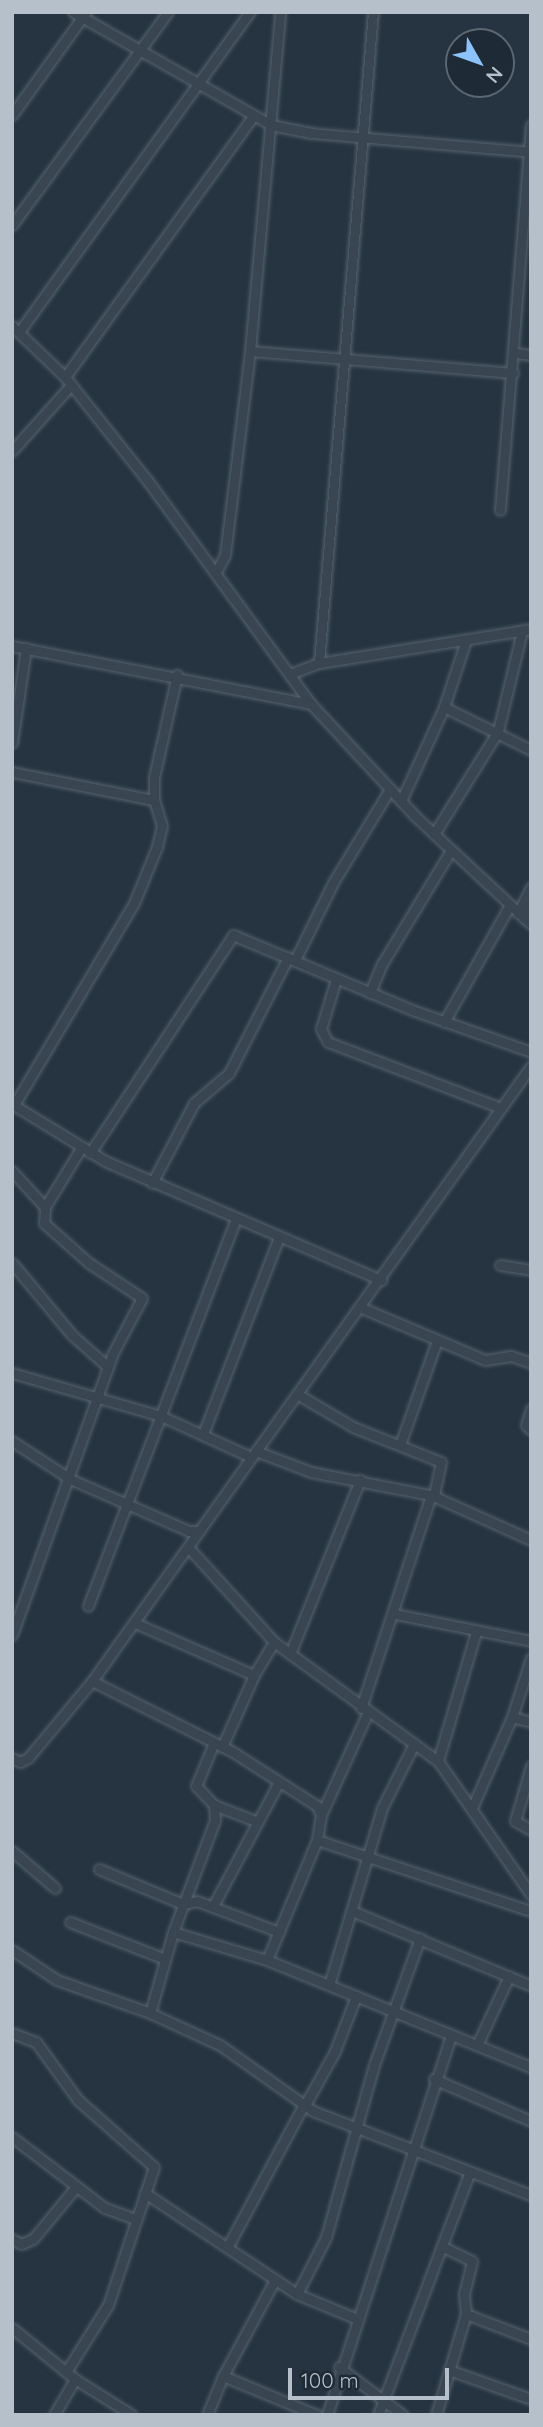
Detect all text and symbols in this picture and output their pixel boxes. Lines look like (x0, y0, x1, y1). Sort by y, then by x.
north arrow (445, 28, 515, 98)
text: N (481, 62, 508, 88)
scale bar (291, 2354, 452, 2398)
text: 100 m (301, 2367, 359, 2393)

